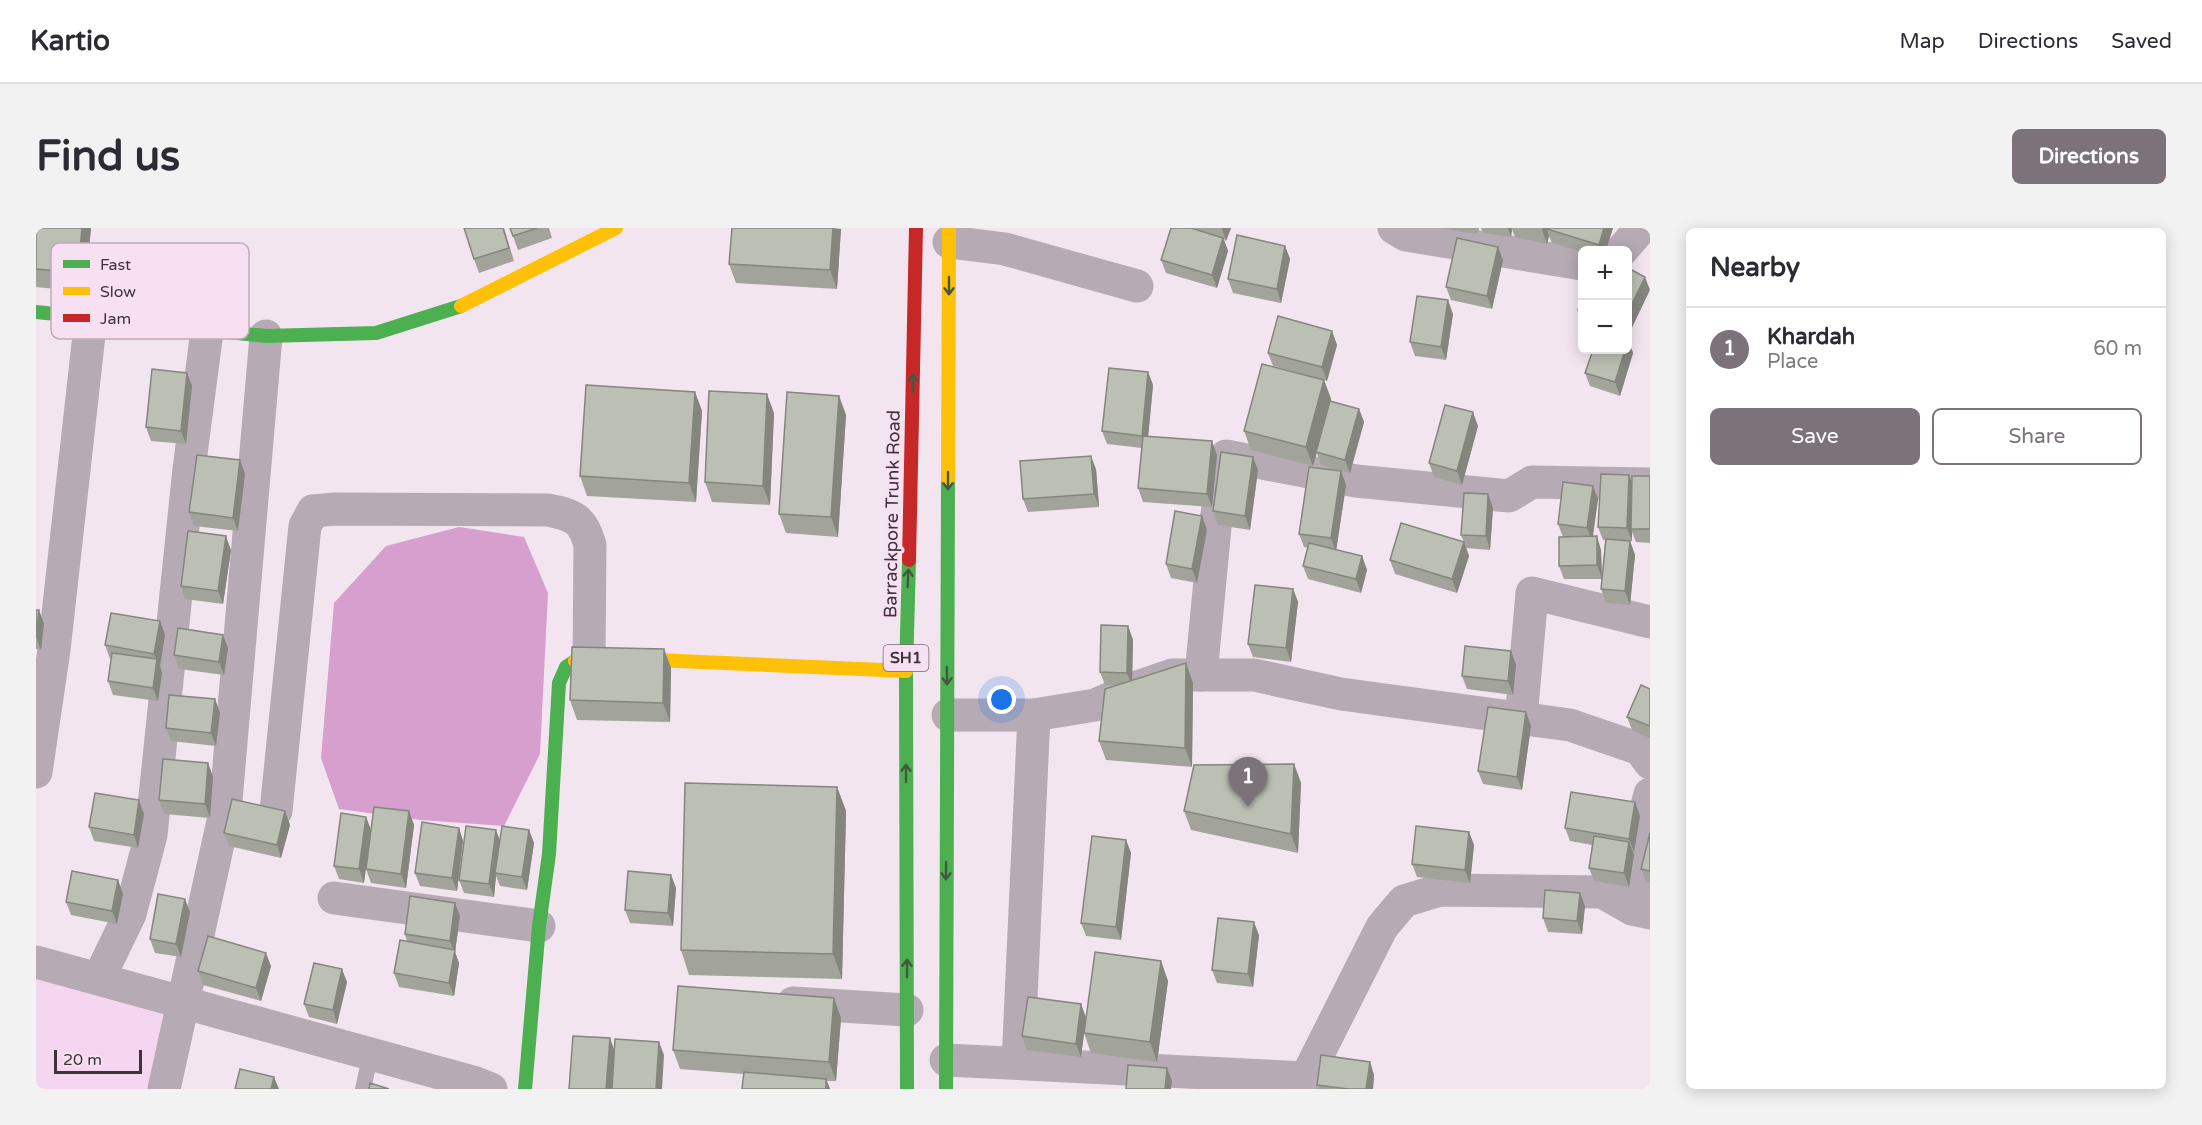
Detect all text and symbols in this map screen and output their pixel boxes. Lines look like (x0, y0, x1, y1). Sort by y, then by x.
text: Kartio (30, 24, 110, 58)
text: Map (1899, 29, 1945, 54)
text: Directions (1978, 29, 2078, 54)
text: Saved (2111, 29, 2172, 54)
button: Directions (2012, 129, 2166, 184)
text: Find us (36, 131, 180, 182)
legend (51, 243, 249, 339)
map controls (1578, 246, 1632, 354)
button: + (1578, 246, 1632, 300)
text: Nearby (1710, 252, 1800, 283)
text: Fast (100, 255, 131, 275)
one-way arrow (943, 276, 955, 296)
text: Slow (100, 282, 136, 302)
button: − (1578, 300, 1632, 354)
text: Jam (100, 309, 131, 329)
text: Khardah (1767, 324, 1855, 350)
text: 1 (1723, 337, 1736, 361)
text: 60 m (2093, 337, 2142, 361)
text: Place (1767, 350, 1818, 374)
one-way arrow (907, 373, 919, 393)
button: Save (1710, 408, 1920, 465)
button: Share (1932, 408, 2142, 465)
street label: Barrackpore Trunk Road (879, 410, 905, 618)
one-way arrow (942, 471, 954, 491)
one-way arrow (903, 568, 914, 588)
road number: SH1 (884, 645, 928, 671)
one-way arrow (942, 666, 953, 686)
your location (987, 685, 1016, 714)
pin: 1 (1228, 758, 1268, 807)
one-way arrow (900, 763, 912, 783)
one-way arrow (940, 861, 952, 881)
one-way arrow (901, 958, 913, 978)
scale bar (54, 1047, 142, 1074)
text: 20 m (63, 1050, 102, 1070)

